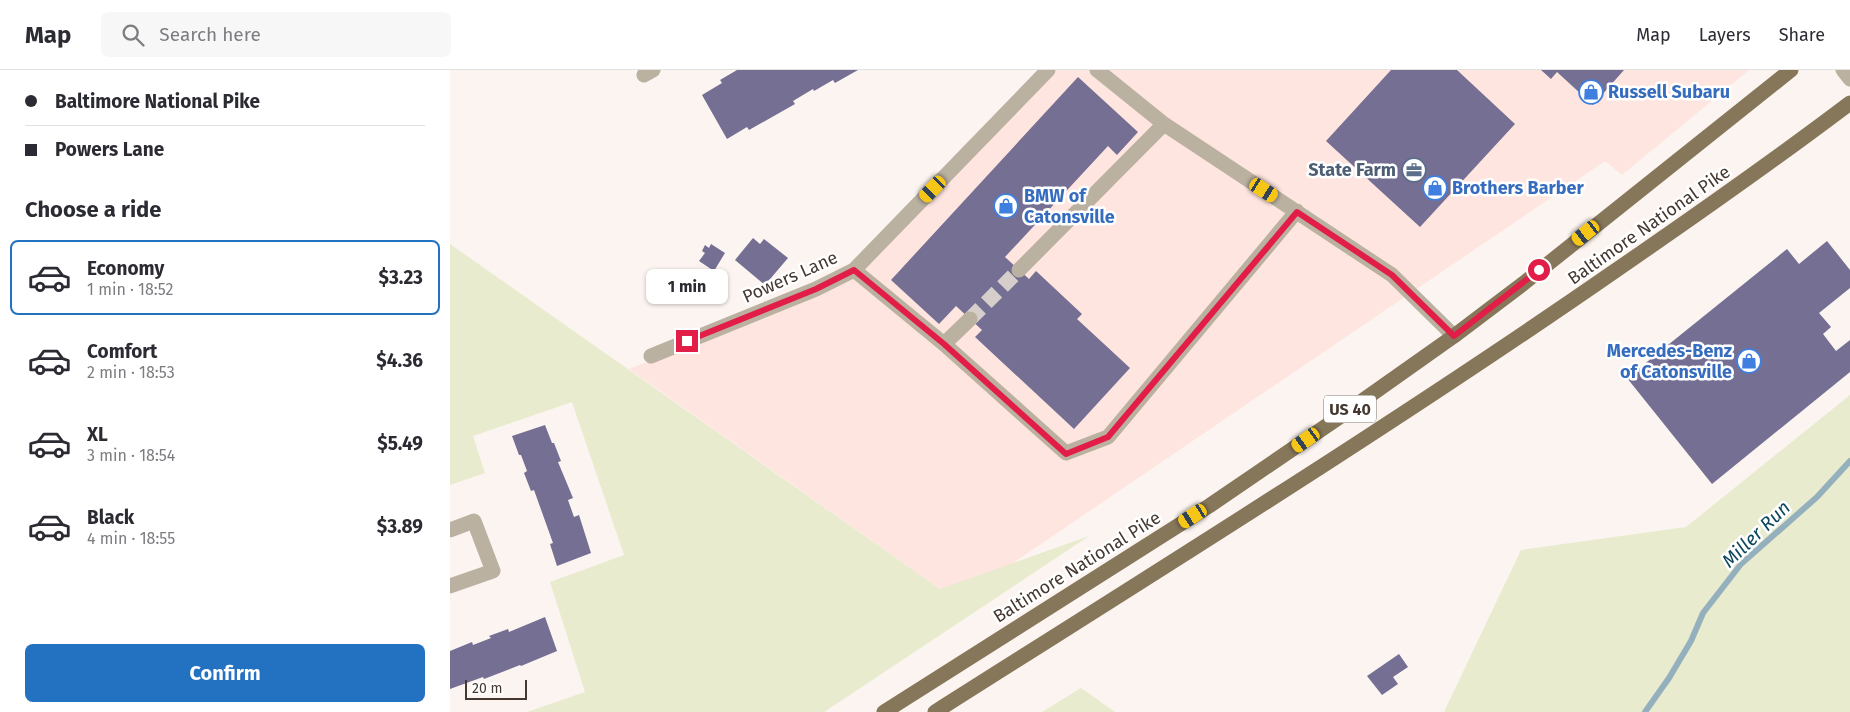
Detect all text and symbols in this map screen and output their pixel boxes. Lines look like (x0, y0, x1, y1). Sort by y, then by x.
search box (101, 12, 451, 57)
text: Map (25, 21, 71, 49)
icon: search (119, 21, 147, 49)
text: Search here (159, 23, 261, 46)
text: Map (1636, 24, 1671, 46)
text: Layers (1699, 24, 1751, 46)
text: Share (1779, 24, 1825, 46)
shop icon: Russell Subaru (1578, 79, 1604, 105)
place label: Russell Subaru (1608, 81, 1730, 103)
text: Baltimore National Pike (55, 90, 260, 113)
text: Powers Lane (55, 138, 164, 161)
office icon: State Farm (1401, 157, 1427, 183)
place label: State Farm (1308, 159, 1396, 181)
street label: Baltimore National Pike (1564, 161, 1734, 289)
car (917, 173, 948, 205)
shop icon: Brothers Barber (1422, 175, 1448, 201)
car (1247, 176, 1280, 204)
place label: Brothers Barber (1452, 177, 1584, 199)
place label: BMW of Catonsville (1024, 185, 1115, 228)
shop icon: BMW of Catonsville (993, 193, 1019, 219)
text: Choose a ride (25, 196, 161, 223)
car (1569, 218, 1602, 248)
street label: Powers Lane (739, 246, 841, 308)
icon: car (27, 255, 72, 300)
text: Economy (87, 257, 164, 280)
route start (1528, 259, 1550, 281)
text: $3.23 (379, 266, 423, 289)
callout: 1 min (646, 268, 728, 304)
text: 1 min (668, 277, 706, 296)
text: 1 min · 18:52 (87, 280, 173, 299)
route end (676, 330, 698, 352)
icon: car (27, 338, 72, 383)
text: Comfort (87, 340, 157, 363)
place label: Mercedes-Benz of Catonsville (1607, 340, 1732, 383)
shop icon: Mercedes-Benz of Catonsville (1736, 348, 1762, 374)
text: $4.36 (376, 349, 423, 372)
text: 2 min · 18:53 (87, 363, 175, 382)
road number: US 40 (1324, 396, 1376, 422)
icon: car (27, 421, 72, 466)
text: XL (87, 423, 108, 446)
car (1289, 425, 1322, 455)
text: $5.49 (377, 432, 423, 455)
text: 3 min · 18:54 (87, 446, 175, 465)
water label: Miller Run (1717, 496, 1795, 572)
car (1176, 502, 1209, 530)
icon: car (27, 504, 72, 549)
text: Black (87, 506, 134, 529)
street label: Baltimore National Pike (989, 507, 1165, 627)
text: $3.89 (377, 515, 423, 538)
text: 4 min · 18:55 (87, 529, 175, 548)
button: Confirm (25, 644, 425, 702)
scale bar (465, 677, 528, 700)
text: 20 m (472, 680, 502, 697)

